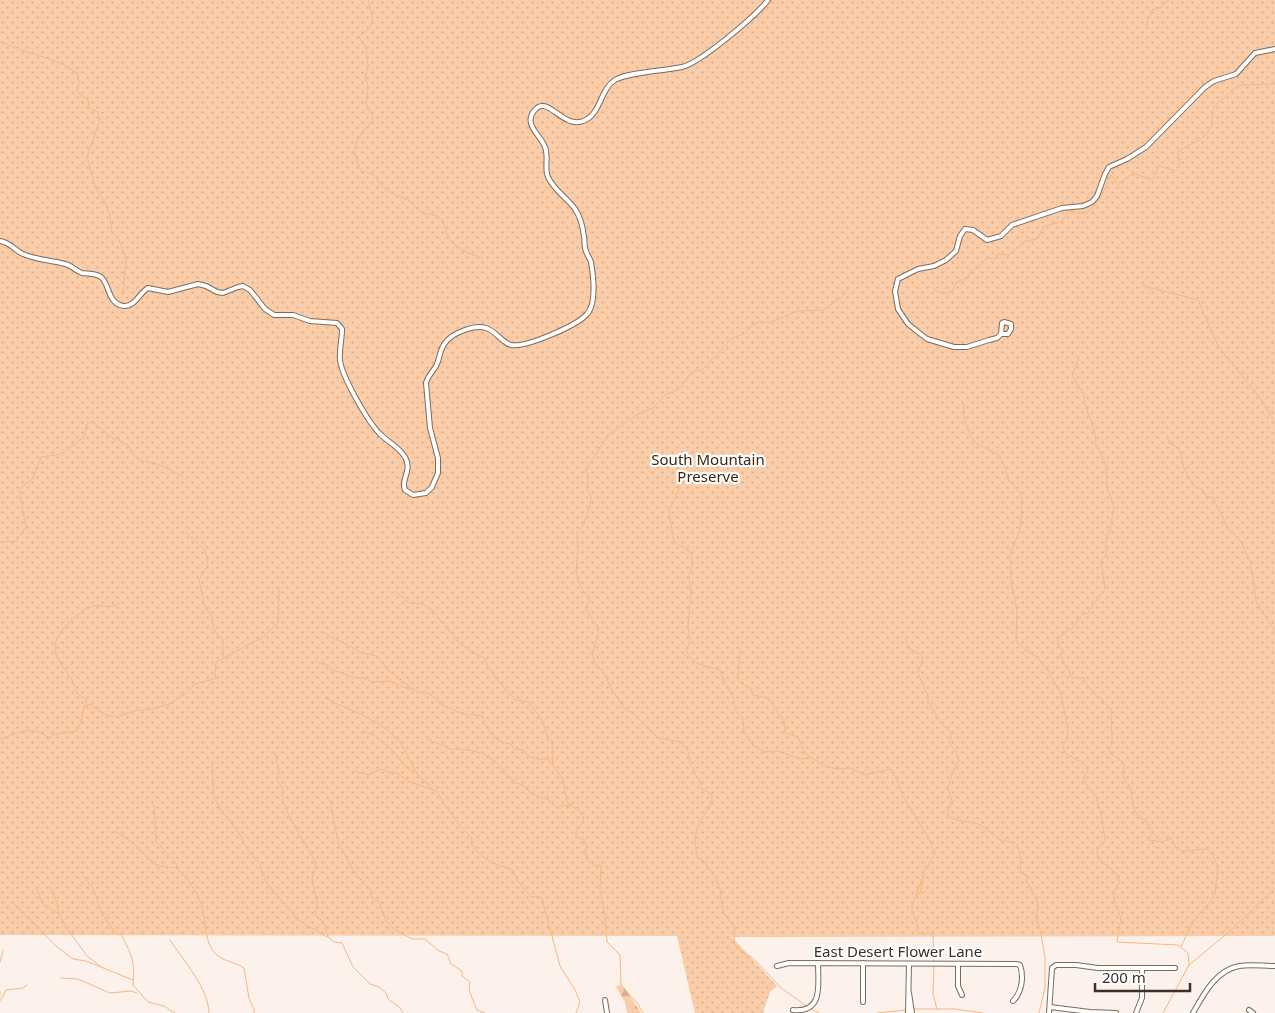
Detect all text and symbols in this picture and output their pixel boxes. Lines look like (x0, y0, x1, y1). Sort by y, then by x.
park label: South Mountain Preserve (651, 449, 765, 486)
street label: East Desert Flower Lane (814, 941, 982, 961)
scale bar (1095, 960, 1190, 992)
text: 200 m (1102, 967, 1146, 987)

